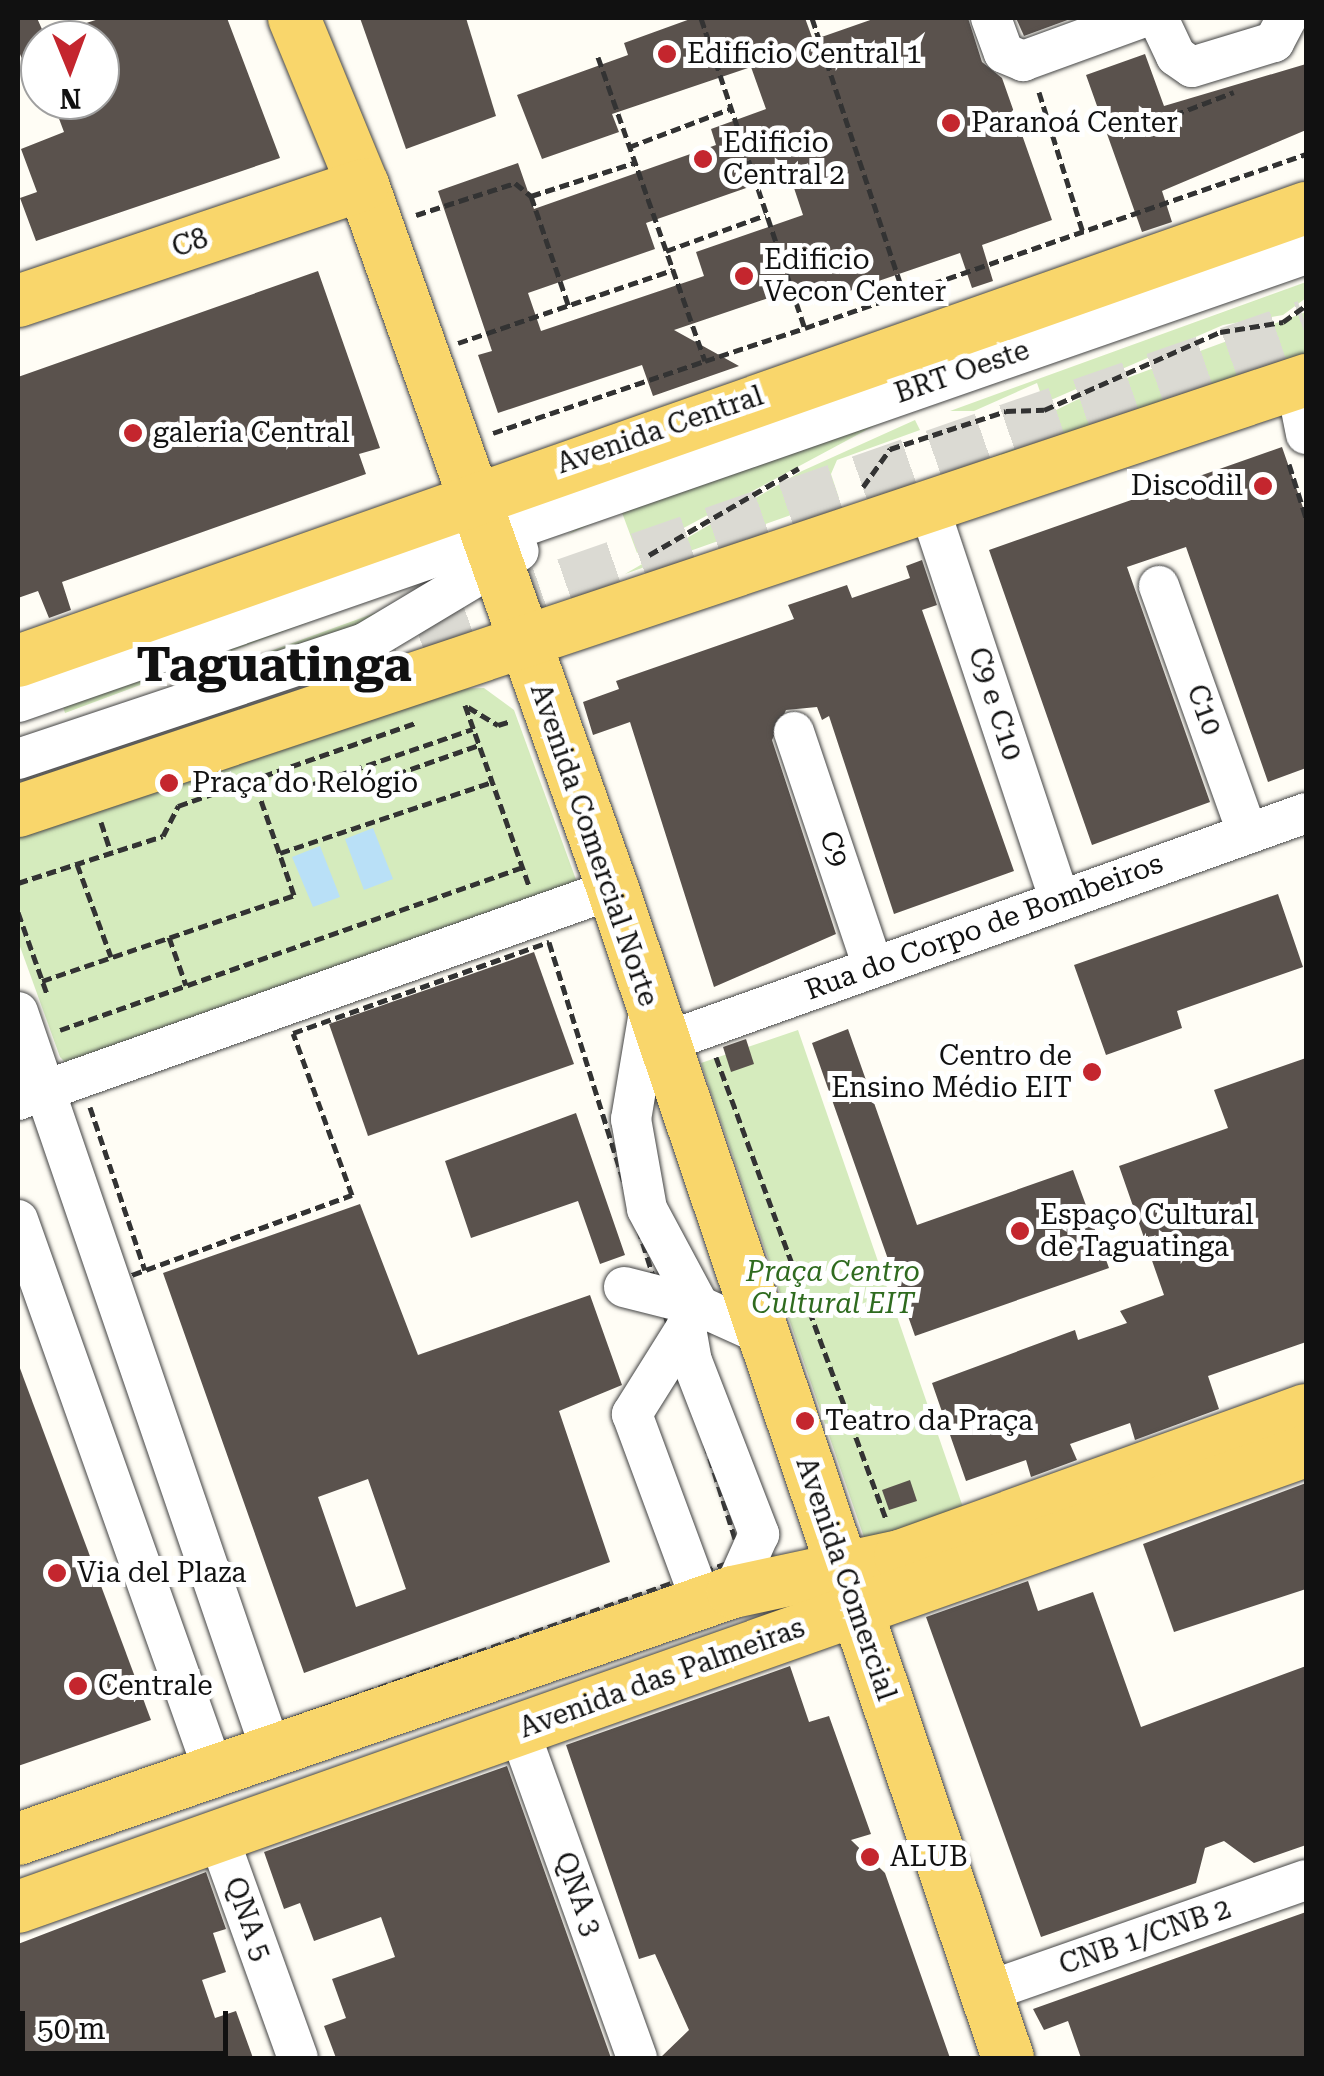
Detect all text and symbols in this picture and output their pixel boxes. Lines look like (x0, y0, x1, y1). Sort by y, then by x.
north arrow (20, 20, 120, 120)
place label: Edificio Central 1 (687, 37, 922, 71)
marker: Edificio Central 1 (656, 43, 678, 65)
text: N (59, 82, 82, 115)
place label: Paranoá Center (971, 106, 1178, 140)
marker: Paranoá Center (940, 112, 962, 134)
place label: Edificio Central 2 (723, 126, 845, 192)
marker: Edificio Central 2 (692, 148, 714, 170)
street label: C8 (168, 221, 212, 265)
place label: Edificio Vecon Center (764, 243, 946, 309)
marker: Edificio Vecon Center (733, 265, 755, 287)
street label: BRT Oeste (890, 333, 1034, 411)
street label: Avenida Central (552, 379, 768, 481)
place label: galeria Central (153, 416, 350, 450)
marker: galeria Central (122, 422, 144, 444)
place label: Discodil (1131, 469, 1243, 503)
marker: Discodil (1252, 475, 1274, 497)
district label: Taguatinga (136, 637, 412, 695)
street label: C9 e C10 (961, 643, 1029, 765)
street label: Avenida Comercial Norte (523, 679, 665, 1011)
street label: C10 (1179, 680, 1229, 740)
place label: Praça do Relógio (192, 766, 418, 800)
marker: Praça do Relógio (156, 770, 182, 796)
street label: C9 (812, 827, 856, 871)
street label: Rua do Corpo de Bombeiros (801, 847, 1167, 1007)
place label: Centro de Ensino Médio EIT (831, 1039, 1072, 1105)
marker: Centro de Ensino Médio EIT (1081, 1061, 1103, 1083)
place label: Espaço Cultural de Taguatinga (1040, 1198, 1254, 1264)
marker: Espaço Cultural de Taguatinga (1009, 1220, 1031, 1242)
park label: Praça Centro Cultural EIT (746, 1255, 920, 1321)
place label: Teatro da Praça (825, 1404, 1033, 1438)
marker: Teatro da Praça (794, 1410, 816, 1432)
street label: Avenida Comercial (789, 1453, 903, 1705)
place label: Via del Plaza (77, 1556, 247, 1590)
marker: Via del Plaza (46, 1562, 68, 1584)
street label: Avenida das Palmeiras (515, 1611, 809, 1745)
place label: Centrale (98, 1669, 213, 1703)
marker: Centrale (67, 1675, 89, 1697)
place label: ALUB (890, 1840, 968, 1874)
marker: ALUB (859, 1846, 881, 1868)
street label: QNA 3 (547, 1848, 609, 1940)
street label: QNA 5 (217, 1873, 279, 1965)
street label: CNB 1/CNB 2 (1055, 1892, 1235, 1982)
scale bar (25, 1991, 232, 2053)
text: 50 m (37, 2011, 106, 2046)

